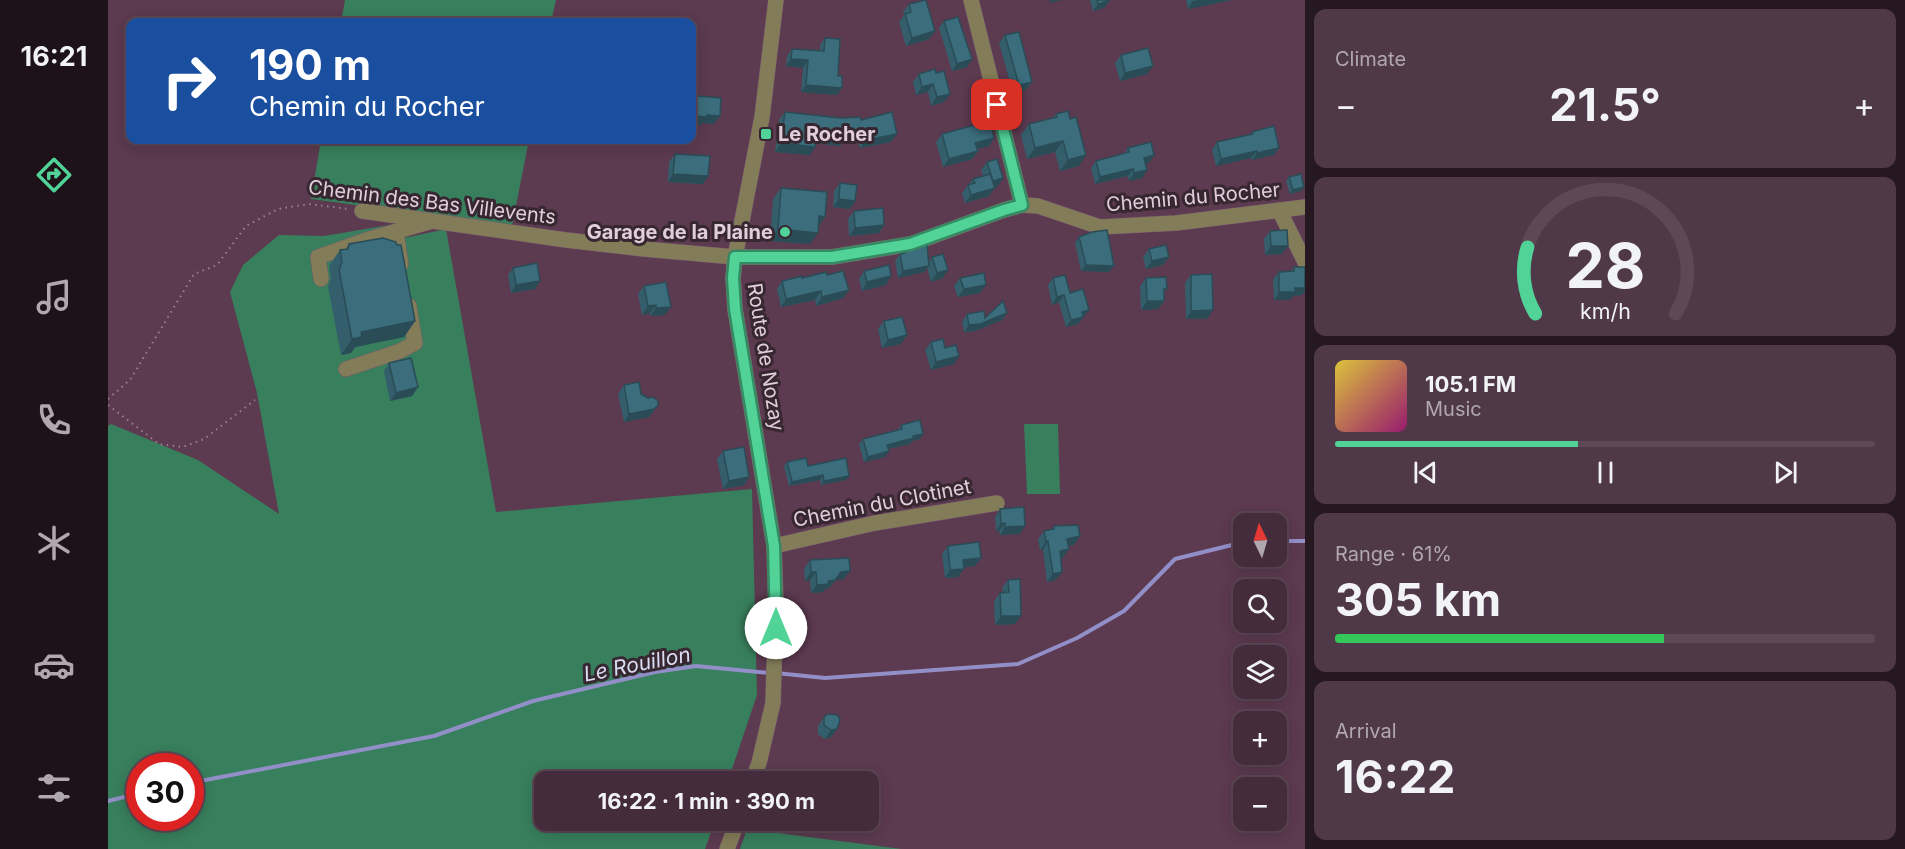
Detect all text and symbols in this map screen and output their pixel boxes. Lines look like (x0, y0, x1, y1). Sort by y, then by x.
text: 190 m (249, 39, 371, 90)
text: 16:21 (21, 40, 87, 73)
icon: right (150, 42, 228, 120)
text: Climate (1335, 47, 1406, 71)
text: 21.5° (1549, 77, 1661, 132)
pin (971, 79, 1022, 130)
text: − (1335, 85, 1357, 125)
text: + (1853, 85, 1875, 125)
icon: arrive (980, 88, 1013, 121)
text: Chemin du Rocher (249, 90, 485, 123)
place label: Le Rocher (778, 122, 875, 146)
marker: Le Rocher (759, 127, 773, 141)
icon: directions (33, 154, 75, 196)
street label: Chemin des Bas Villevents (307, 175, 557, 229)
street label: Chemin du Rocher (1105, 177, 1281, 217)
place label: Garage de la Plaine (587, 220, 773, 244)
marker: Garage de la Plaine (778, 225, 792, 239)
text: 28 (1565, 228, 1645, 303)
icon: music (33, 276, 75, 318)
street label: Route de Nozay (742, 281, 790, 433)
text: km/h (1580, 298, 1630, 324)
text: 105.1 FM (1425, 371, 1516, 397)
text: Music (1425, 397, 1482, 421)
icon: phone (33, 399, 75, 441)
icon: previous (1409, 456, 1442, 489)
icon: pause (1589, 456, 1622, 489)
icon: next (1769, 456, 1802, 489)
street label: Chemin du Clotinet (791, 474, 973, 532)
north arrow (1233, 513, 1287, 567)
map controls (1233, 513, 1287, 831)
icon: climate (33, 522, 75, 564)
text: Range · 61% (1335, 542, 1452, 566)
text: 305 km (1335, 572, 1501, 627)
button: search (1233, 579, 1287, 633)
position arrow (744, 596, 808, 660)
water label: Le Rouillon (581, 641, 693, 687)
icon: car (33, 644, 75, 686)
button: layers (1233, 645, 1287, 699)
button: + (1233, 711, 1287, 765)
text: Arrival (1335, 719, 1397, 743)
text: 16:22 (1335, 749, 1455, 804)
speed limit sign: 30 (126, 753, 204, 831)
icon: filters (33, 767, 75, 809)
button: − (1233, 777, 1287, 831)
text: 16:22 · 1 min · 390 m (598, 788, 815, 814)

